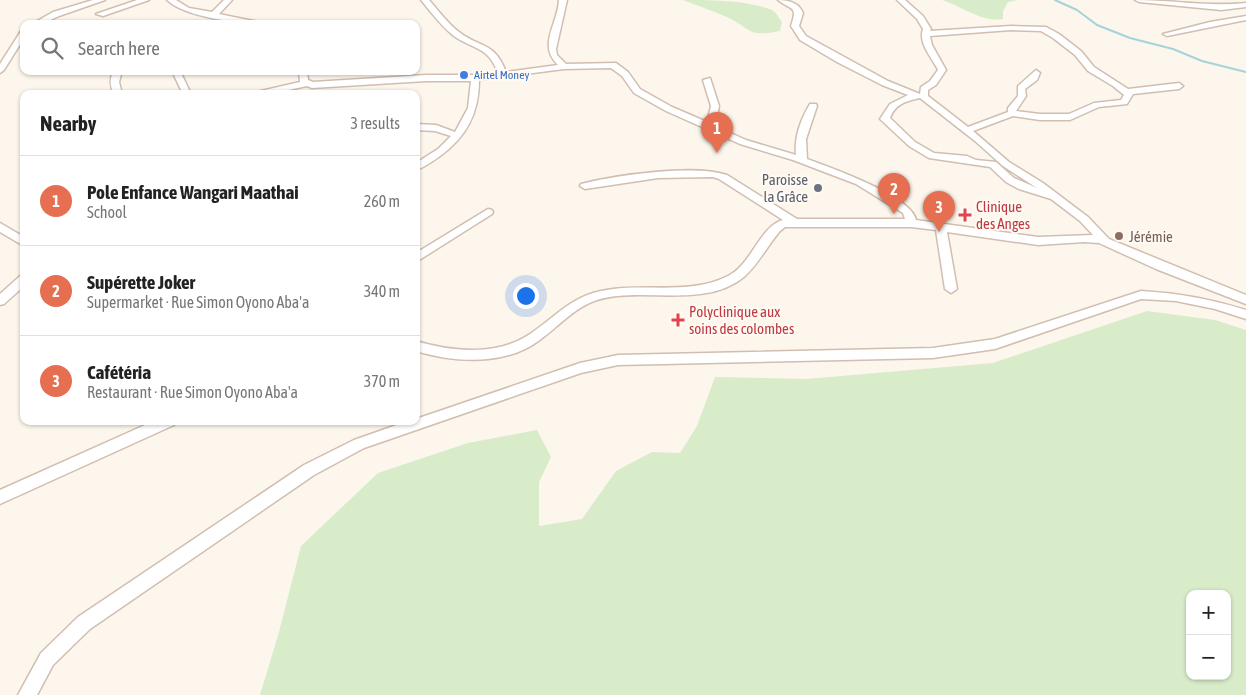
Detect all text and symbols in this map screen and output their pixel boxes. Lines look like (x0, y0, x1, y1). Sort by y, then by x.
search box (20, 20, 420, 75)
icon: search (38, 34, 66, 62)
text: Search here (78, 37, 160, 59)
place label: Airtel Money (474, 68, 529, 82)
marker: Airtel Money (458, 69, 470, 81)
text: Nearby (40, 111, 96, 135)
pin: 1 (701, 112, 733, 153)
text: 3 results (350, 114, 400, 132)
place label: Paroisse la Grâce (762, 171, 808, 205)
pin: 2 (878, 173, 910, 214)
text: Pole Enfance Wangari Maathai (87, 181, 299, 203)
marker: Paroisse la Grâce (812, 182, 824, 194)
pin: 3 (923, 191, 955, 232)
text: 1 (52, 192, 60, 210)
text: 260 m (364, 192, 400, 210)
place label: Clinique des Anges (976, 198, 1030, 232)
text: School (87, 203, 127, 221)
marker: Clinique des Anges (958, 208, 972, 222)
place label: Jérémie (1129, 228, 1173, 245)
marker: Jérémie (1113, 230, 1125, 242)
text: Supérette Joker (87, 271, 195, 293)
text: 2 (52, 282, 60, 300)
text: 340 m (364, 282, 400, 300)
your location (513, 283, 539, 309)
text: Supermarket · Rue Simon Oyono Aba'a (87, 293, 309, 311)
place label: Polyclinique aux soins des colombes (689, 303, 794, 337)
marker: Polyclinique aux soins des colombes (671, 313, 685, 327)
text: Cafétéria (87, 361, 151, 383)
text: 3 (52, 372, 60, 390)
text: 370 m (364, 372, 400, 390)
text: Restaurant · Rue Simon Oyono Aba'a (87, 383, 298, 401)
map controls (1186, 590, 1231, 680)
button: + (1186, 590, 1231, 635)
button: − (1186, 635, 1231, 680)

